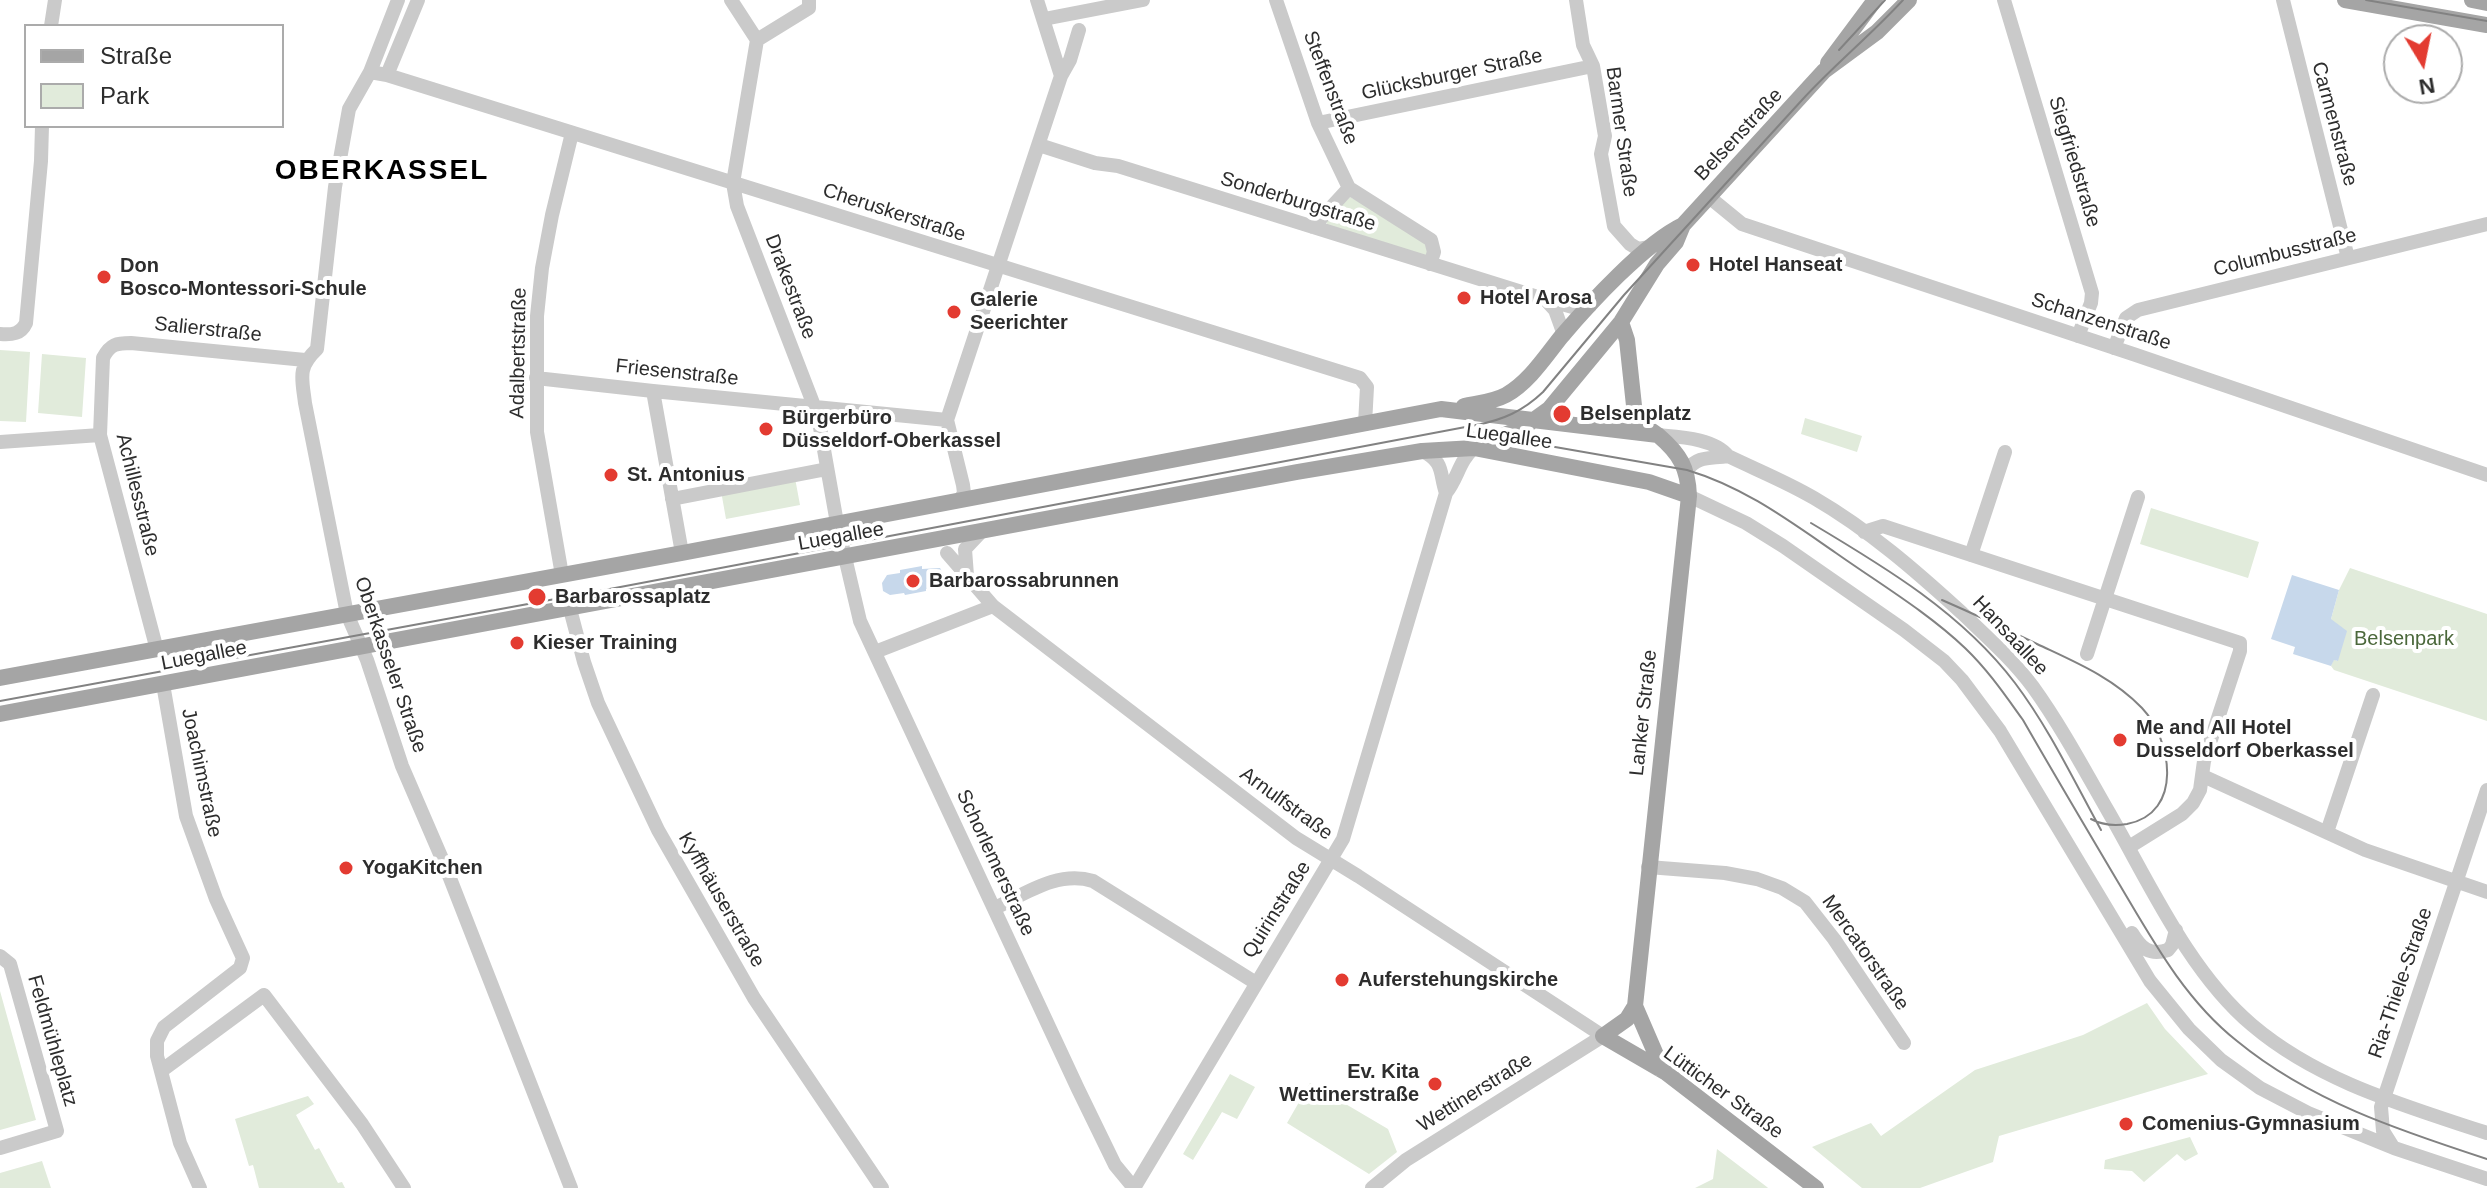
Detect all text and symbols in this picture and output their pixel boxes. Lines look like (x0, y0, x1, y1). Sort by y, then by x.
legend (24, 24, 284, 128)
north arrow (2383, 24, 2463, 104)
street label: Steffenstraße (1297, 28, 1363, 148)
text: Straße (100, 42, 172, 69)
street label: Glücksburger Straße (1359, 44, 1545, 106)
street label: Carmenstraße (2306, 59, 2362, 189)
street label: Barmer Straße (1600, 65, 1642, 199)
text: N (2417, 72, 2437, 100)
text: Park (100, 82, 149, 109)
street label: Belsenstraße (1690, 84, 1788, 186)
street label: Siegfriedstraße (2043, 94, 2105, 230)
district label: OBERKASSEL (275, 154, 489, 188)
street label: Sonderburgstraße (1217, 167, 1379, 237)
street label: Cheruskerstraße (819, 179, 969, 247)
street label: Columbusstraße (2211, 224, 2359, 282)
street label: Drakestraße (759, 231, 821, 343)
place label: Hotel Hanseat (1709, 253, 1842, 277)
place label: Don Bosco-Montessori-Schule (120, 254, 367, 301)
marker: Hotel Hanseat (1684, 256, 1702, 274)
marker: Don Bosco-Montessori-Schule (95, 268, 113, 286)
place label: Hotel Arosa (1480, 286, 1592, 310)
street label: Adalbertstraße (506, 287, 532, 419)
place label: Galerie Seerichter (970, 288, 1068, 335)
street label: Schanzenstraße (2028, 288, 2174, 356)
marker: Hotel Arosa (1455, 289, 1473, 307)
marker: Galerie Seerichter (945, 303, 963, 321)
street label: Salierstraße (153, 312, 263, 348)
street label: Friesenstraße (614, 355, 740, 391)
place label: Belsenplatz (1580, 402, 1691, 426)
marker: Belsenplatz (1551, 403, 1573, 425)
place label: Bürgerbüro Düsseldorf-Oberkassel (782, 406, 1001, 453)
street label: Luegallee (1464, 419, 1554, 455)
marker: Bürgerbüro Düsseldorf-Oberkassel (757, 420, 775, 438)
street label: Achillesstraße (110, 431, 164, 559)
place label: St. Antonius (627, 463, 745, 487)
marker: St. Antonius (602, 466, 620, 484)
street label: Luegallee (796, 518, 886, 556)
place label: Barbarossabrunnen (929, 569, 1119, 593)
marker: Barbarossabrunnen (904, 572, 922, 590)
street label: Oberkasseler Straße (349, 574, 431, 756)
place label: Barbarossaplatz (555, 585, 711, 609)
marker: Barbarossaplatz (526, 586, 548, 608)
street label: Hansaallee (1967, 591, 2053, 681)
park label: Belsenpark (2354, 627, 2454, 651)
place label: Kieser Training (533, 631, 677, 655)
marker: Kieser Training (508, 634, 526, 652)
street label: Luegallee (159, 636, 249, 676)
street label: Lanker Straße (1625, 649, 1663, 777)
street label: Joachimstraße (176, 706, 226, 840)
place label: Me and All Hotel Dusseldorf Oberkassel (2136, 716, 2354, 763)
marker: Me and All Hotel Dusseldorf Oberkassel (2111, 731, 2129, 749)
street label: Arnulfstraße (1235, 762, 1337, 846)
street label: Schorlemerstraße (951, 786, 1039, 940)
street label: Kyffhäuserstraße (673, 828, 769, 972)
place label: YogaKitchen (362, 856, 483, 880)
street label: Quirinstraße (1238, 857, 1316, 963)
marker: YogaKitchen (337, 859, 355, 877)
street label: Mercatorstraße (1816, 891, 1914, 1015)
street label: Ria-Thiele-Straße (2364, 904, 2438, 1062)
place label: Auferstehungskirche (1358, 968, 1558, 992)
marker: Auferstehungskirche (1333, 971, 1351, 989)
street label: Feldmühleplatz (22, 973, 82, 1109)
street label: Lütticher Straße (1658, 1041, 1788, 1145)
street label: Wettinerstraße (1413, 1048, 1537, 1138)
place label: Ev. Kita Wettinerstraße (1279, 1060, 1419, 1107)
marker: Ev. Kita Wettinerstraße (1426, 1075, 1444, 1093)
place label: Comenius-Gymnasium (2142, 1112, 2360, 1136)
marker: Comenius-Gymnasium (2117, 1115, 2135, 1133)

